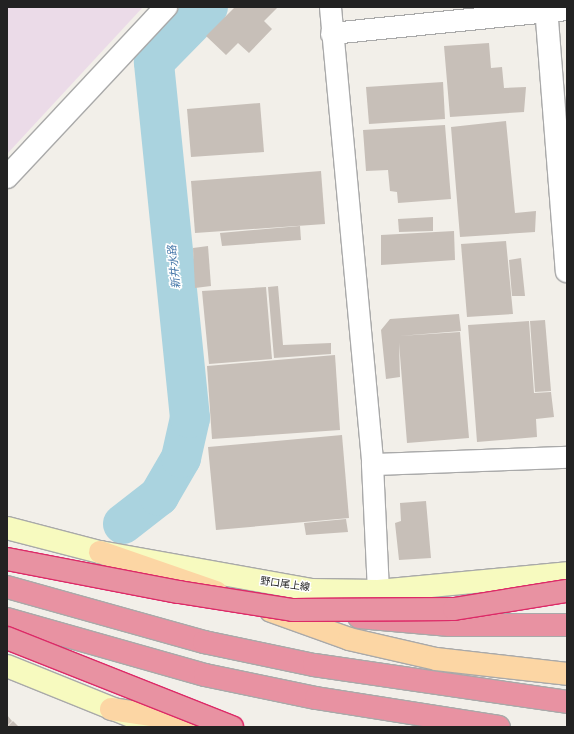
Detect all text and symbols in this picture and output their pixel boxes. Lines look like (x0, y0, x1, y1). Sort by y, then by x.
water label: 新井水路 (166, 244, 184, 290)
street label: 野口尾上線 (259, 576, 311, 594)

